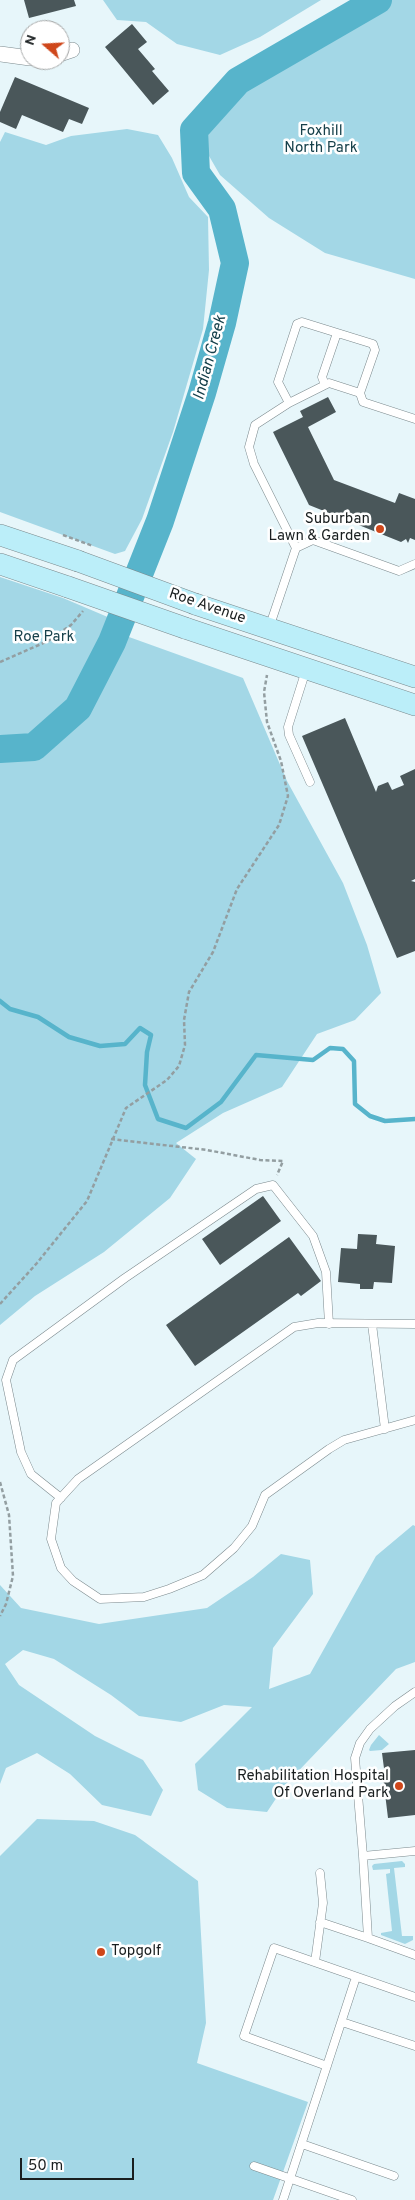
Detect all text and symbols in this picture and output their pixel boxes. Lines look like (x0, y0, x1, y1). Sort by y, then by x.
north arrow (20, 20, 70, 70)
text: N (22, 33, 41, 48)
park label: Foxhill North Park (284, 123, 358, 158)
water label: Indian Creek (191, 314, 231, 402)
place label: Suburban Lawn & Garden (269, 511, 370, 546)
marker: Suburban Lawn & Garden (374, 523, 386, 535)
street label: Roe Avenue (166, 585, 248, 629)
park label: Roe Park (14, 629, 74, 647)
place label: Rehabilitation Hospital Of Overland Park (237, 1768, 389, 1803)
marker: Rehabilitation Hospital Of Overland Park (393, 1780, 405, 1792)
place label: Topgolf (111, 1943, 161, 1961)
marker: Topgolf (95, 1946, 107, 1958)
scale bar (22, 2148, 136, 2180)
text: 50 m (28, 2157, 63, 2176)

